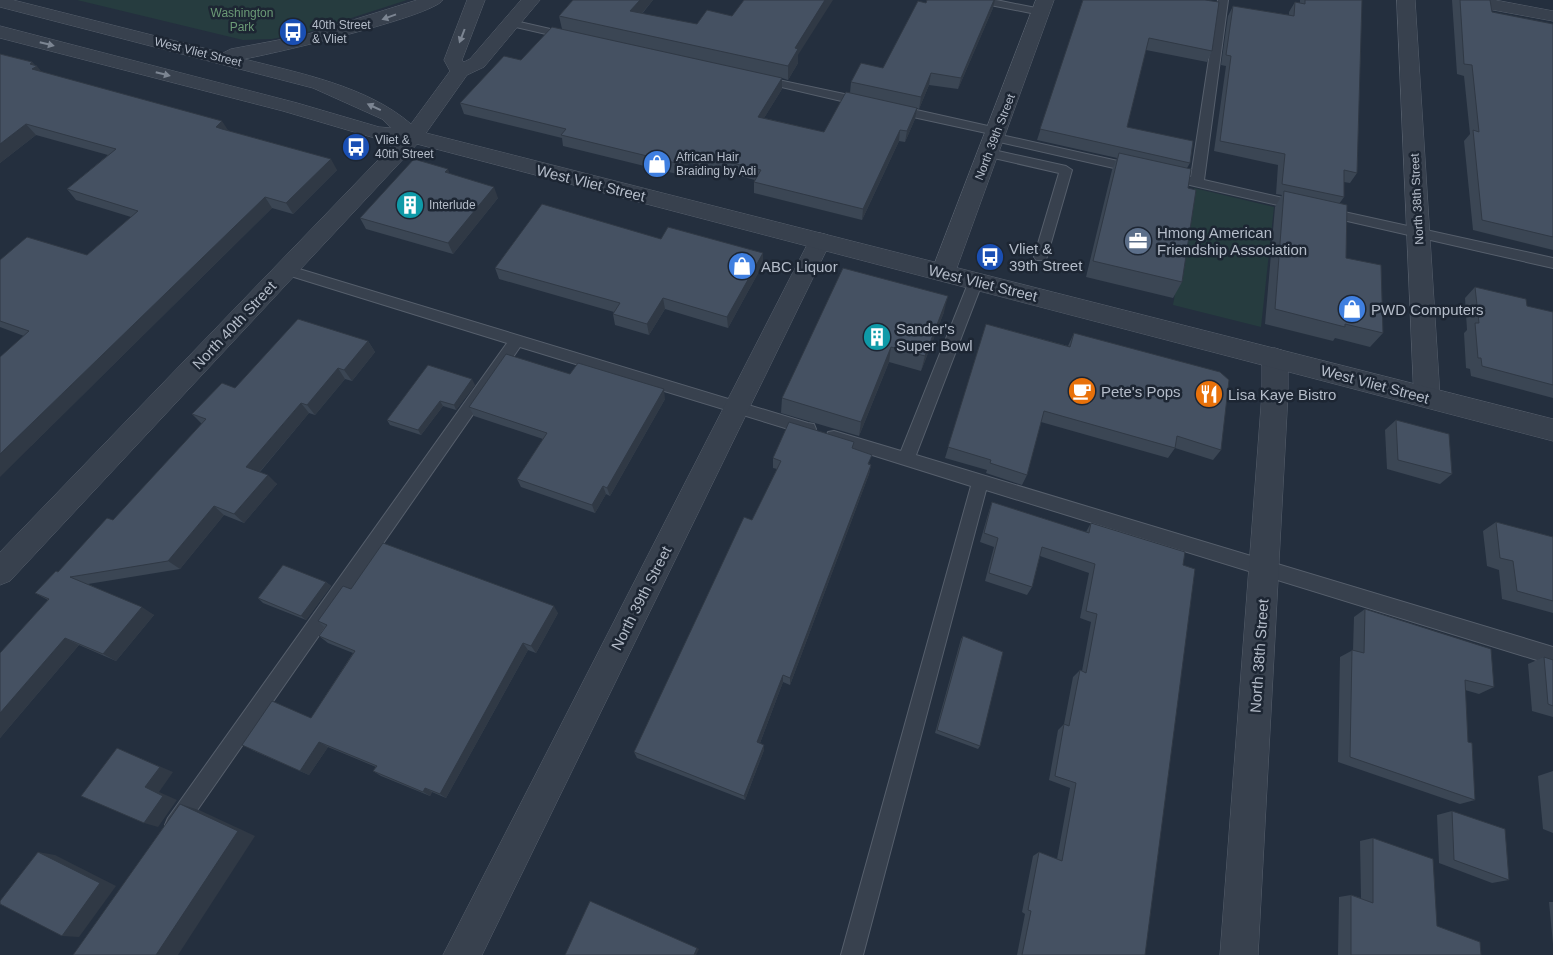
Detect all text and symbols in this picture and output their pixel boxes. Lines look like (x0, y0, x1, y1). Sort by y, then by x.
park label: Washington Park (211, 6, 273, 34)
one-way arrow (381, 14, 396, 21)
bus stop icon: 40th Street & Vliet (278, 17, 308, 47)
place label: 40th Street & Vliet (312, 18, 371, 46)
one-way arrow (458, 29, 466, 44)
street label: West Vliet Street (153, 34, 244, 70)
one-way arrow (40, 40, 55, 48)
one-way arrow (156, 70, 171, 78)
street label: North 39th Street (972, 91, 1018, 182)
one-way arrow (367, 103, 381, 111)
bus stop icon: Vliet & 40th Street (341, 132, 371, 162)
place label: Vliet & 40th Street (375, 133, 434, 161)
shop icon: African Hair Braiding by Adi (642, 149, 672, 179)
place label: African Hair Braiding by Adi (676, 150, 756, 178)
street label: North 38th Street (1408, 152, 1426, 245)
street label: West Vliet Street (535, 161, 648, 205)
building icon: Interlude (395, 190, 425, 220)
place label: Interlude (429, 198, 476, 212)
place label: Hmong American Friendship Association (1157, 224, 1307, 258)
office icon: Hmong American Friendship Association (1123, 226, 1153, 256)
place label: Vliet & 39th Street (1009, 240, 1083, 274)
bus stop icon: Vliet & 39th Street (975, 242, 1005, 272)
shop icon: ABC Liquor (727, 251, 757, 281)
place label: ABC Liquor (761, 258, 838, 275)
street label: West Vliet Street (927, 261, 1040, 305)
street label: North 40th Street (189, 277, 280, 373)
shop icon: PWD Computers (1337, 294, 1367, 324)
place label: PWD Computers (1371, 301, 1484, 318)
place label: Sander's Super Bowl (896, 320, 973, 354)
building icon: Sander's Super Bowl (862, 322, 892, 352)
street label: West Vliet Street (1319, 361, 1432, 407)
cafe icon: Pete's Pops (1067, 376, 1097, 406)
restaurant icon: Lisa Kaye Bistro (1194, 379, 1224, 409)
place label: Pete's Pops (1101, 383, 1181, 400)
place label: Lisa Kaye Bistro (1228, 386, 1336, 403)
street label: North 39th Street (607, 543, 675, 653)
street label: North 38th Street (1247, 598, 1272, 714)

